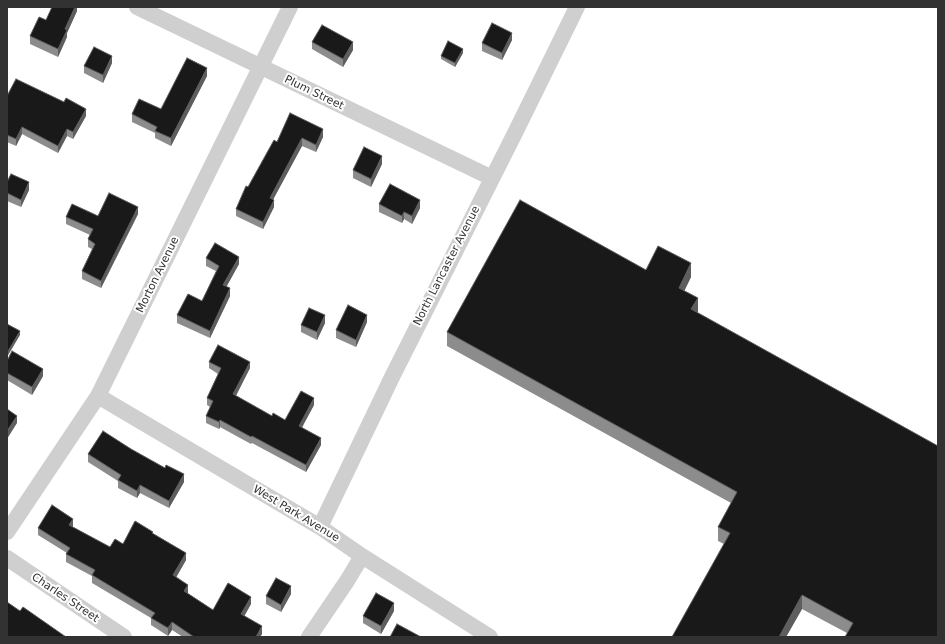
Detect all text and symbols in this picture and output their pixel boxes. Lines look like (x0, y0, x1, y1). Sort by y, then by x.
street label: Plum Street (282, 73, 346, 113)
street label: North Lancaster Avenue (411, 204, 483, 328)
street label: Morton Avenue (134, 235, 182, 315)
street label: West Park Avenue (250, 483, 342, 545)
street label: Charles Street (29, 571, 101, 625)

